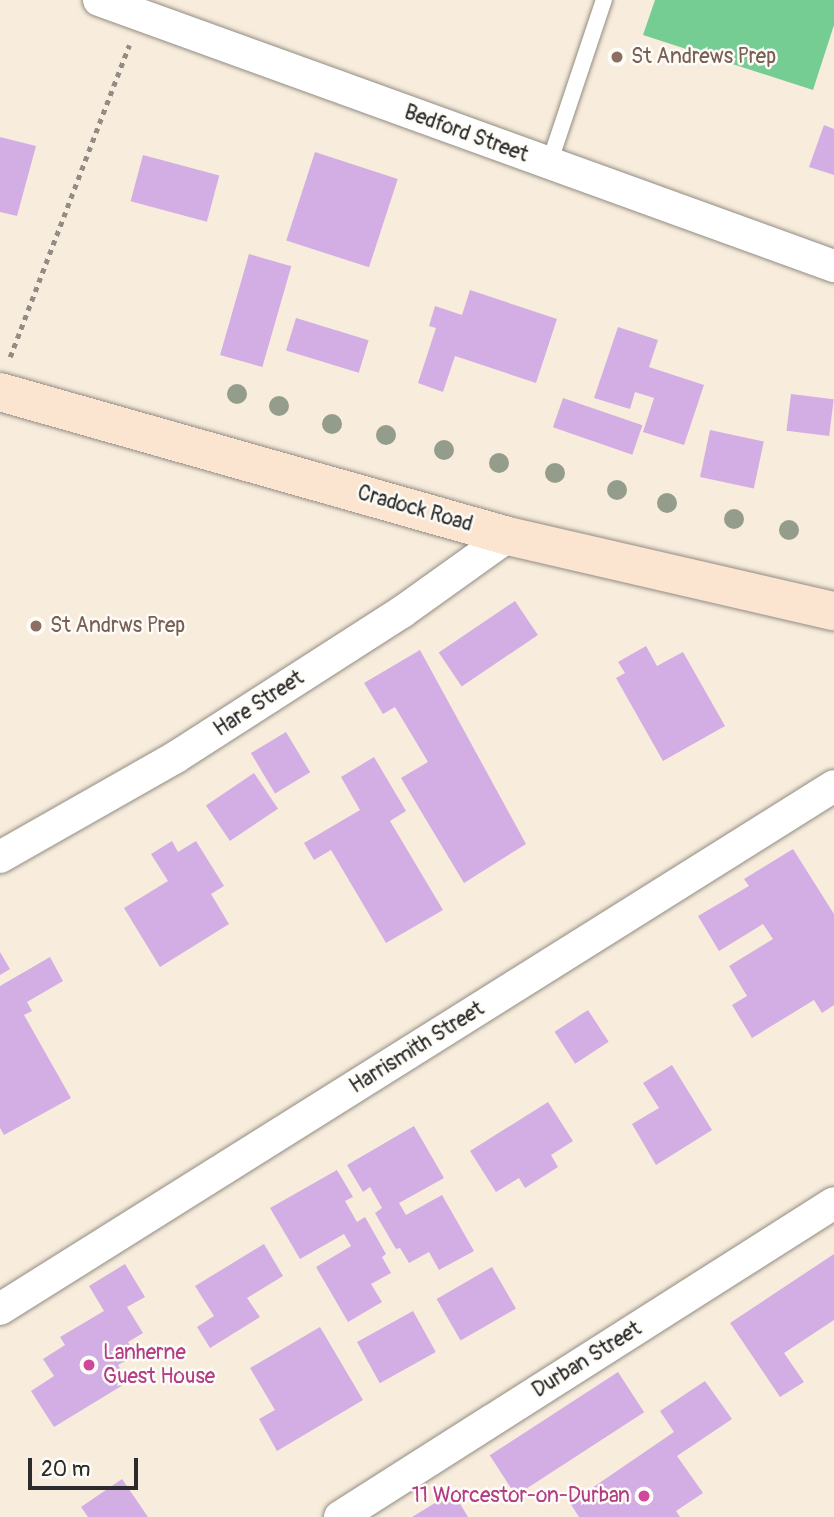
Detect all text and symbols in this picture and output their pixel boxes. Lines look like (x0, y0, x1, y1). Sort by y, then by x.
place label: St Andrews Prep (631, 44, 776, 70)
marker: St Andrews Prep (609, 49, 625, 65)
street label: Bedford Street (401, 100, 531, 168)
street label: Cradock Road (354, 481, 476, 537)
place label: St Andrws Prep (50, 613, 185, 639)
marker: St Andrws Prep (28, 618, 44, 634)
street label: Hare Street (209, 666, 309, 742)
street label: Harrismith Street (345, 997, 489, 1099)
street label: Durban Street (528, 1317, 646, 1403)
place label: Lanherne Guest House (103, 1340, 215, 1390)
marker: Lanherne Guest House (81, 1357, 97, 1373)
scale bar (32, 1444, 142, 1488)
text: 20 m (41, 1456, 90, 1483)
place label: 11 Worcestor-on-Durban (412, 1483, 630, 1509)
marker: 11 Worcestor-on-Durban (636, 1488, 652, 1504)

